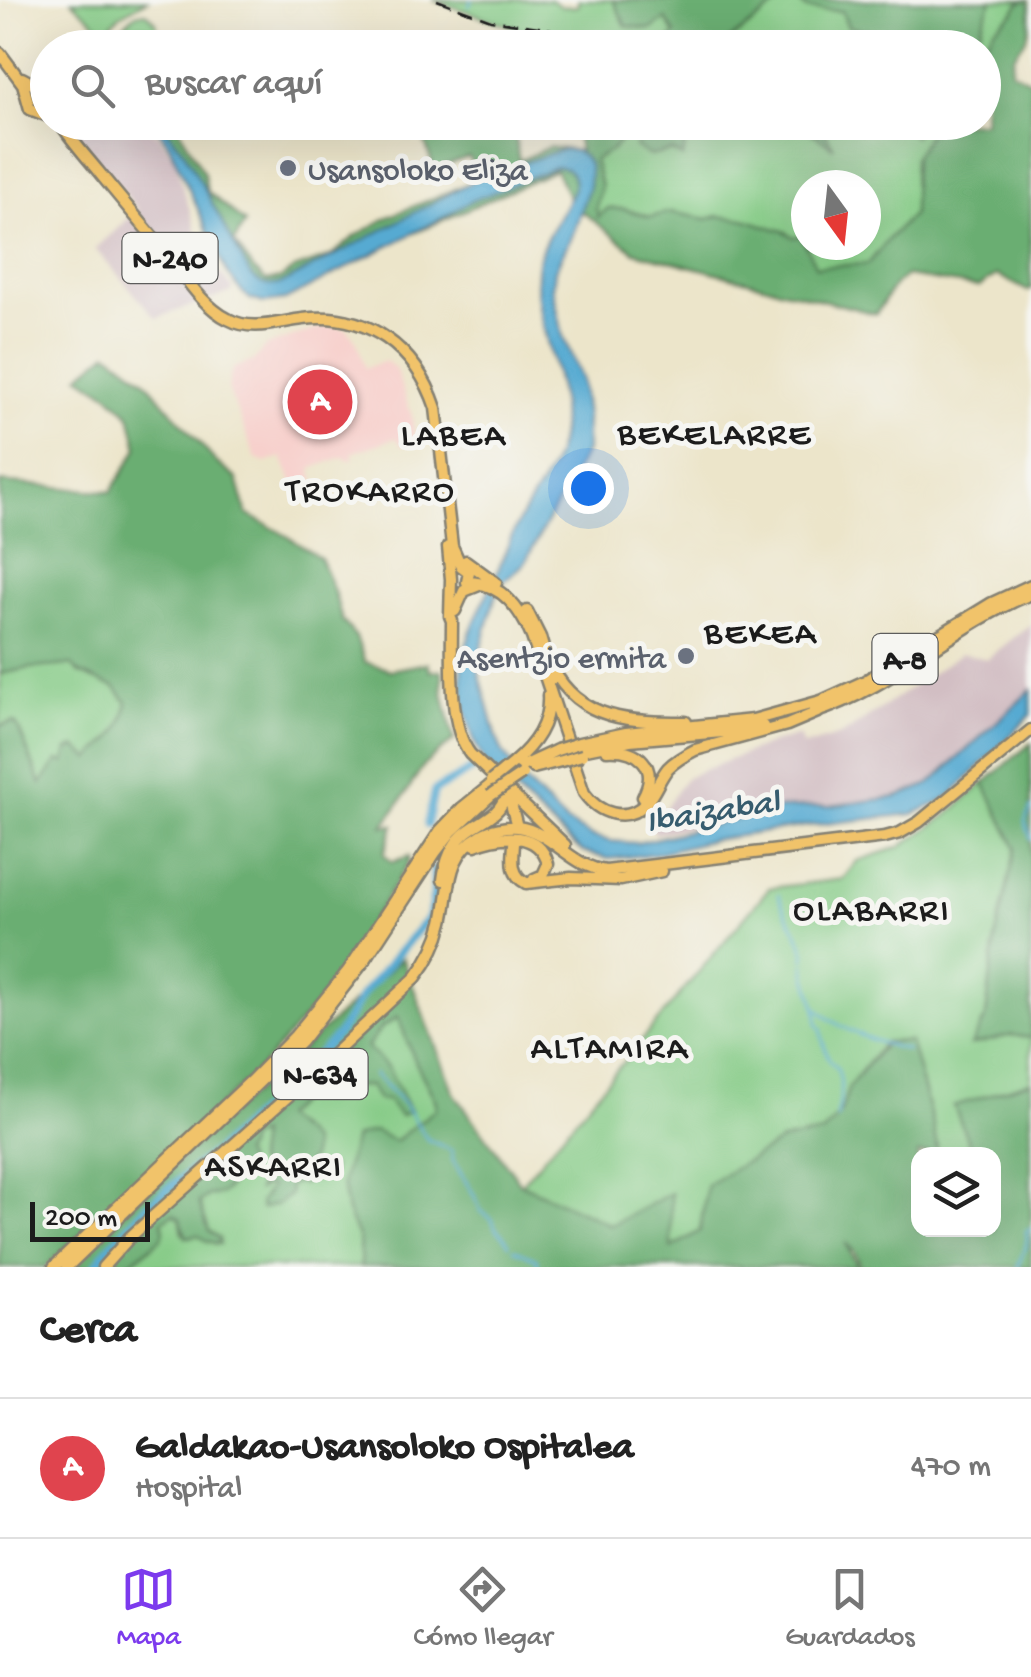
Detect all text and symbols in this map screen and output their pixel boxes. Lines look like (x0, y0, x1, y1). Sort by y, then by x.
search box (30, 30, 1001, 140)
icon: search (65, 58, 120, 113)
text: Buscar aquí (145, 63, 323, 107)
place label: Usansoloko Eliza (308, 154, 529, 192)
marker: Usansoloko Eliza (277, 157, 299, 179)
north arrow (791, 170, 881, 260)
road number: N-240 (122, 233, 218, 283)
pin: A (288, 364, 352, 440)
district label: BEKELARRE (616, 416, 813, 457)
district label: LABEA (401, 417, 507, 458)
your location (563, 463, 614, 514)
district label: TROKARRO (284, 473, 456, 514)
district label: BEKEA (703, 615, 818, 656)
road number: A-8 (872, 634, 938, 684)
place label: Asentzio ermita (457, 642, 667, 680)
marker: Asentzio ermita (675, 645, 697, 667)
water label: Ibaizabal (643, 783, 785, 845)
district label: OLABARRI (793, 892, 951, 933)
district label: ALTAMIRA (530, 1030, 690, 1071)
road number: N-634 (272, 1049, 368, 1099)
map controls (911, 1147, 1001, 1237)
button: layers (911, 1147, 1001, 1237)
district label: ASKARRI (204, 1148, 344, 1189)
scale bar (30, 1197, 150, 1242)
text: 200 m (45, 1203, 117, 1236)
text: Cerca (40, 1308, 137, 1357)
text: Galdakao-Usansoloko Ospitalea (135, 1427, 634, 1471)
text: A (63, 1449, 82, 1487)
text: 470 m (911, 1449, 991, 1487)
text: Hospital (135, 1471, 242, 1509)
tab: Mapa (116, 1562, 181, 1655)
tab: Cómo llegar (413, 1562, 552, 1655)
tab: Guardados (785, 1562, 915, 1655)

